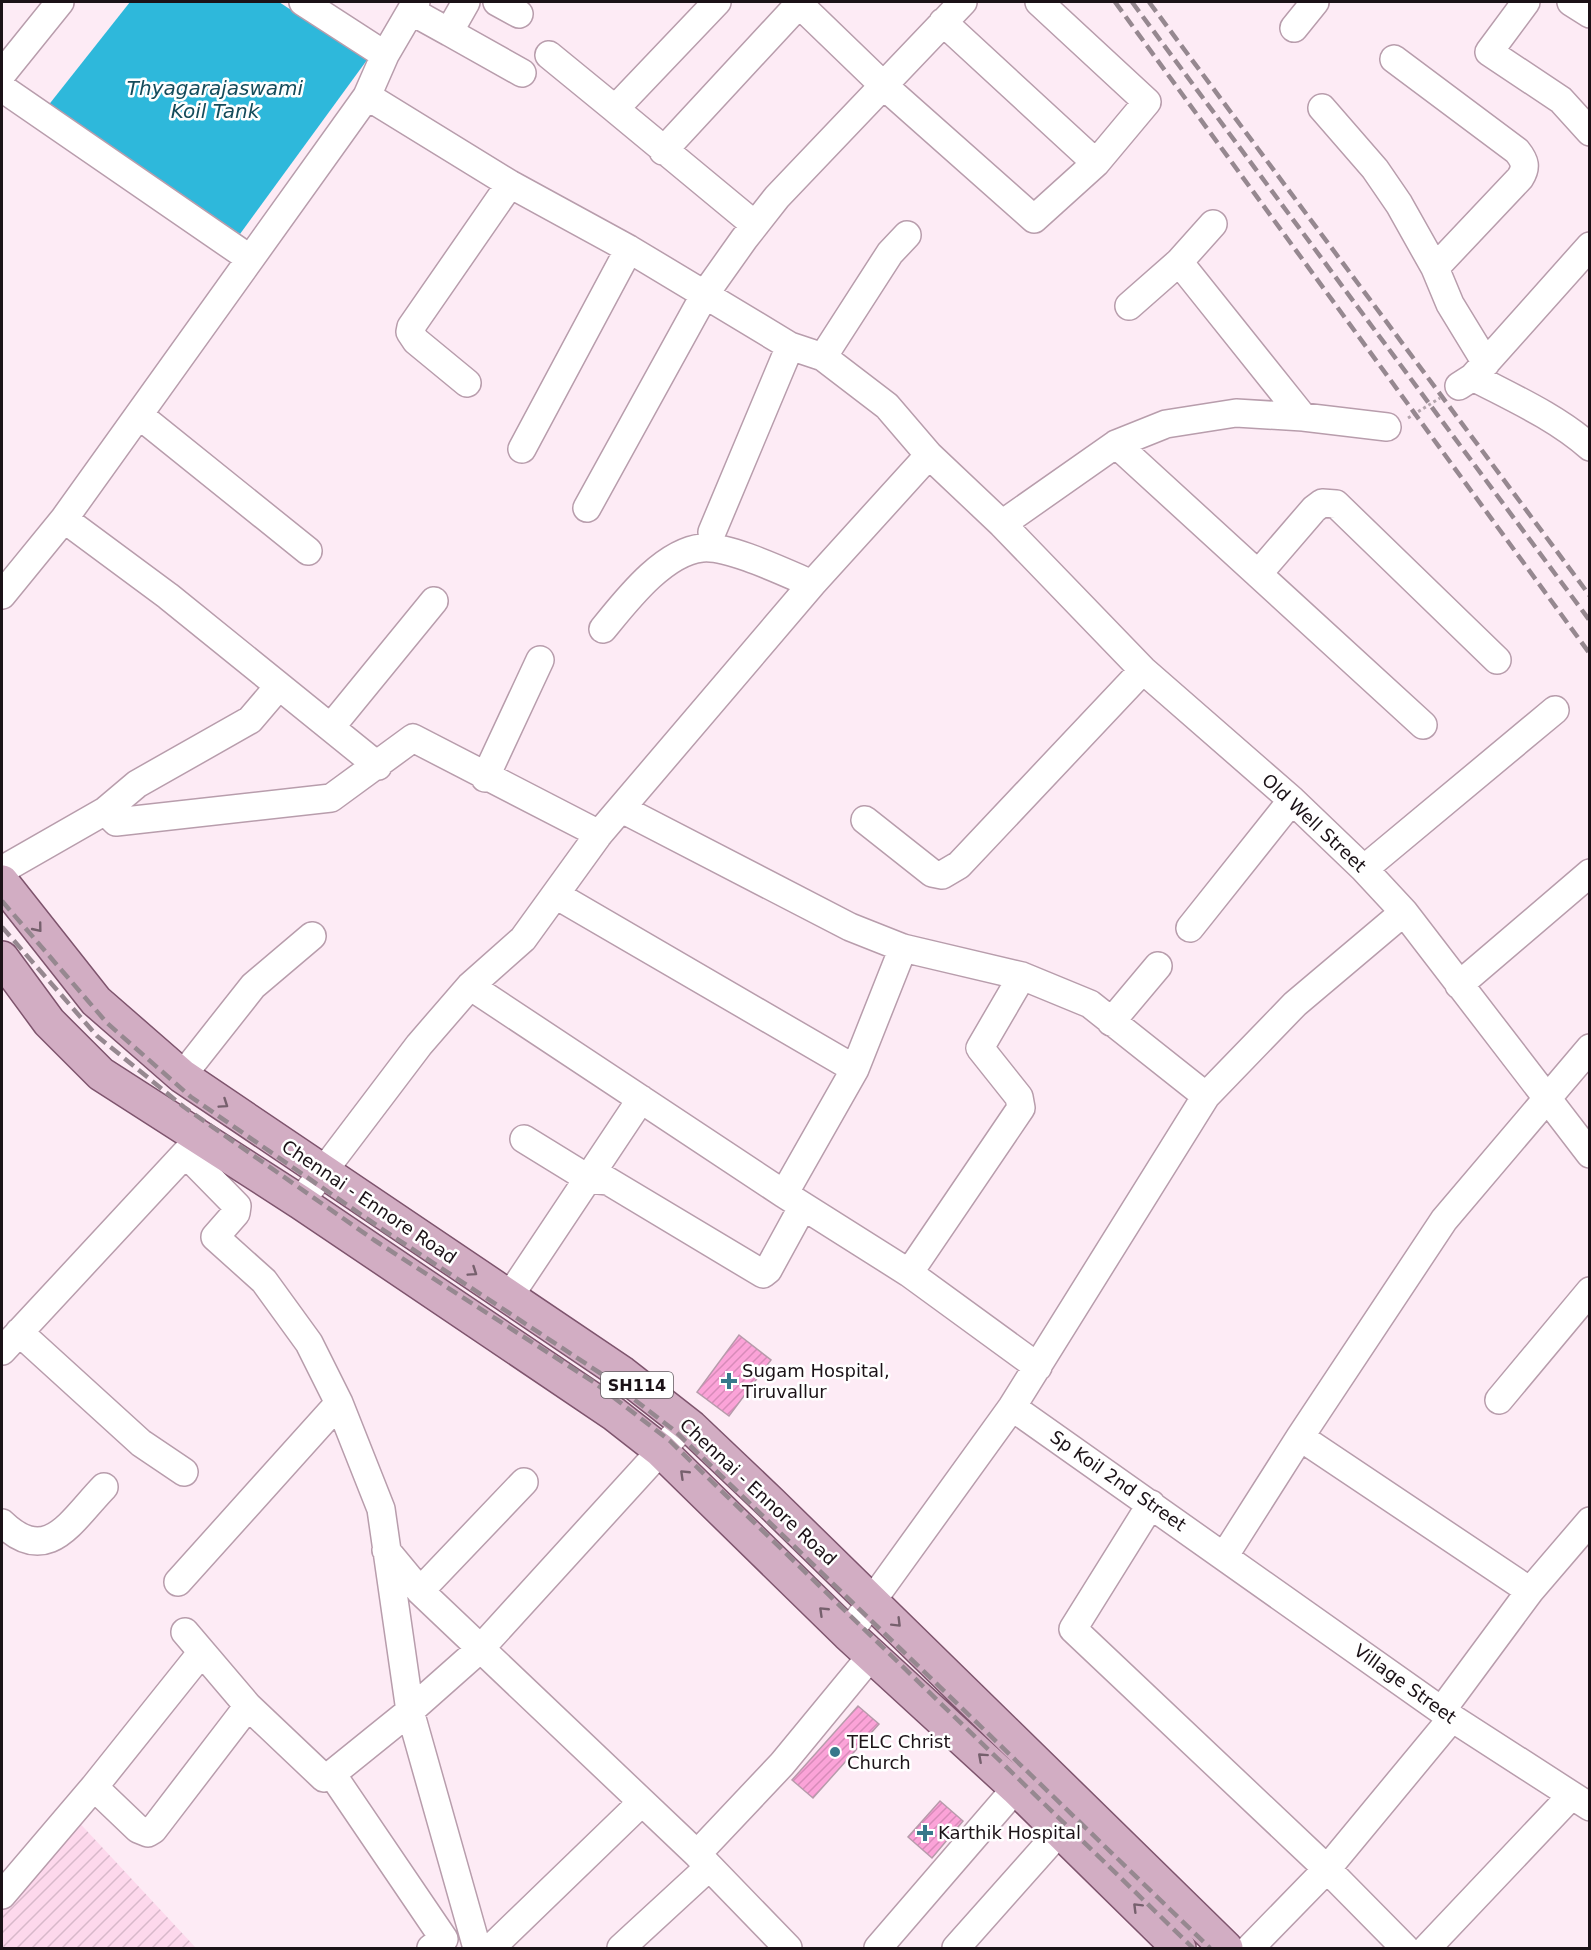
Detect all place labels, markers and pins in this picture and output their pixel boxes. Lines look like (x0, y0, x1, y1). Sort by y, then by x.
place label: Sugam Hospital, Tiruvallur (741, 1360, 890, 1402)
marker: Sugam Hospital, Tiruvallur (720, 1372, 738, 1390)
place label: TELC Christ Church (846, 1731, 951, 1773)
marker: TELC Christ Church (828, 1745, 842, 1759)
place label: Karthik Hospital (938, 1822, 1081, 1843)
marker: Karthik Hospital (916, 1824, 934, 1842)

